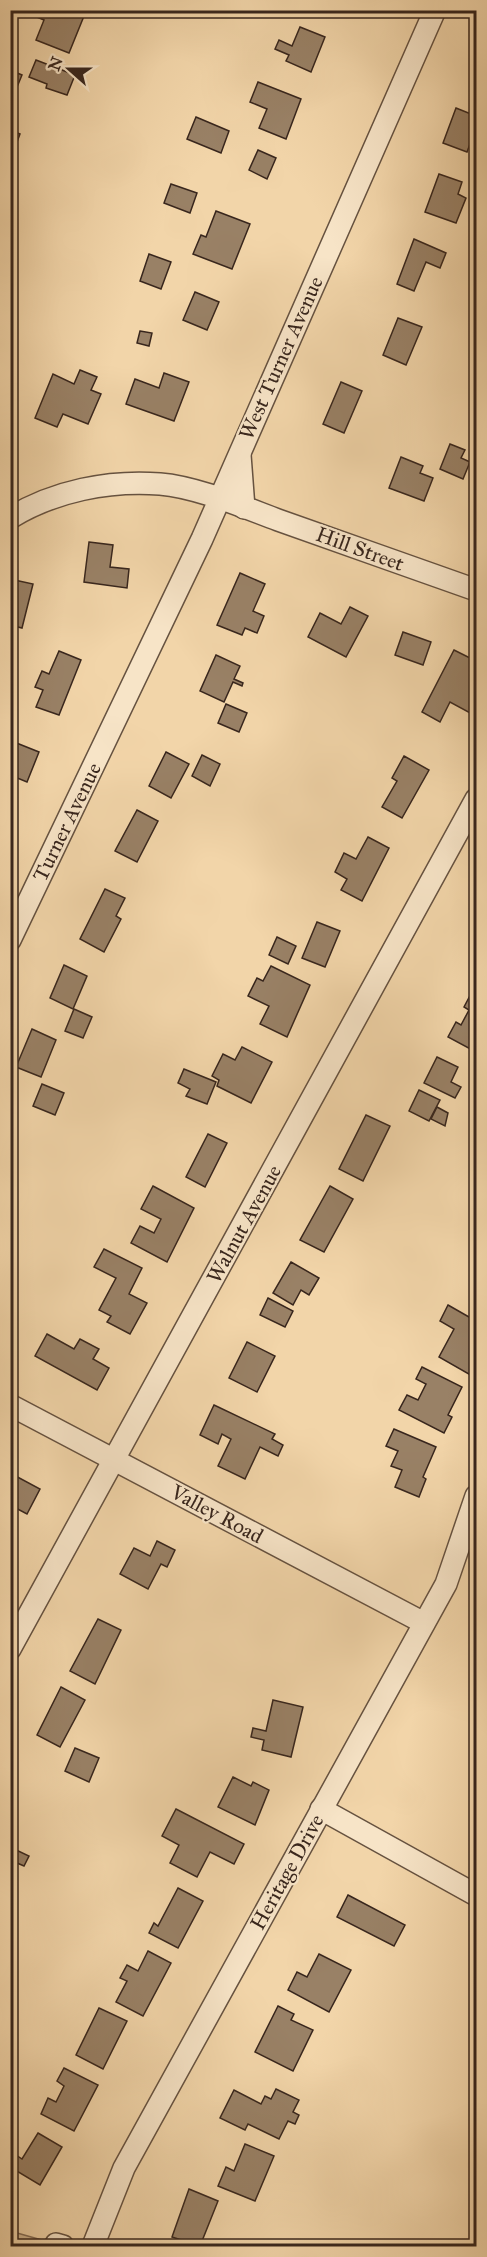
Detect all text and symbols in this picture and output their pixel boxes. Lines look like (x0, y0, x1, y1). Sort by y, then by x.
north arrow (39, 39, 99, 99)
text: N (44, 54, 67, 74)
street label: West Turner Avenue (233, 272, 329, 444)
street label: Hill Street (312, 521, 408, 577)
street label: Turner Avenue (27, 758, 107, 886)
street label: Walnut Avenue (201, 1160, 287, 1288)
street label: Valley Road (165, 1478, 268, 1549)
street label: Heritage Drive (245, 1809, 330, 1934)

